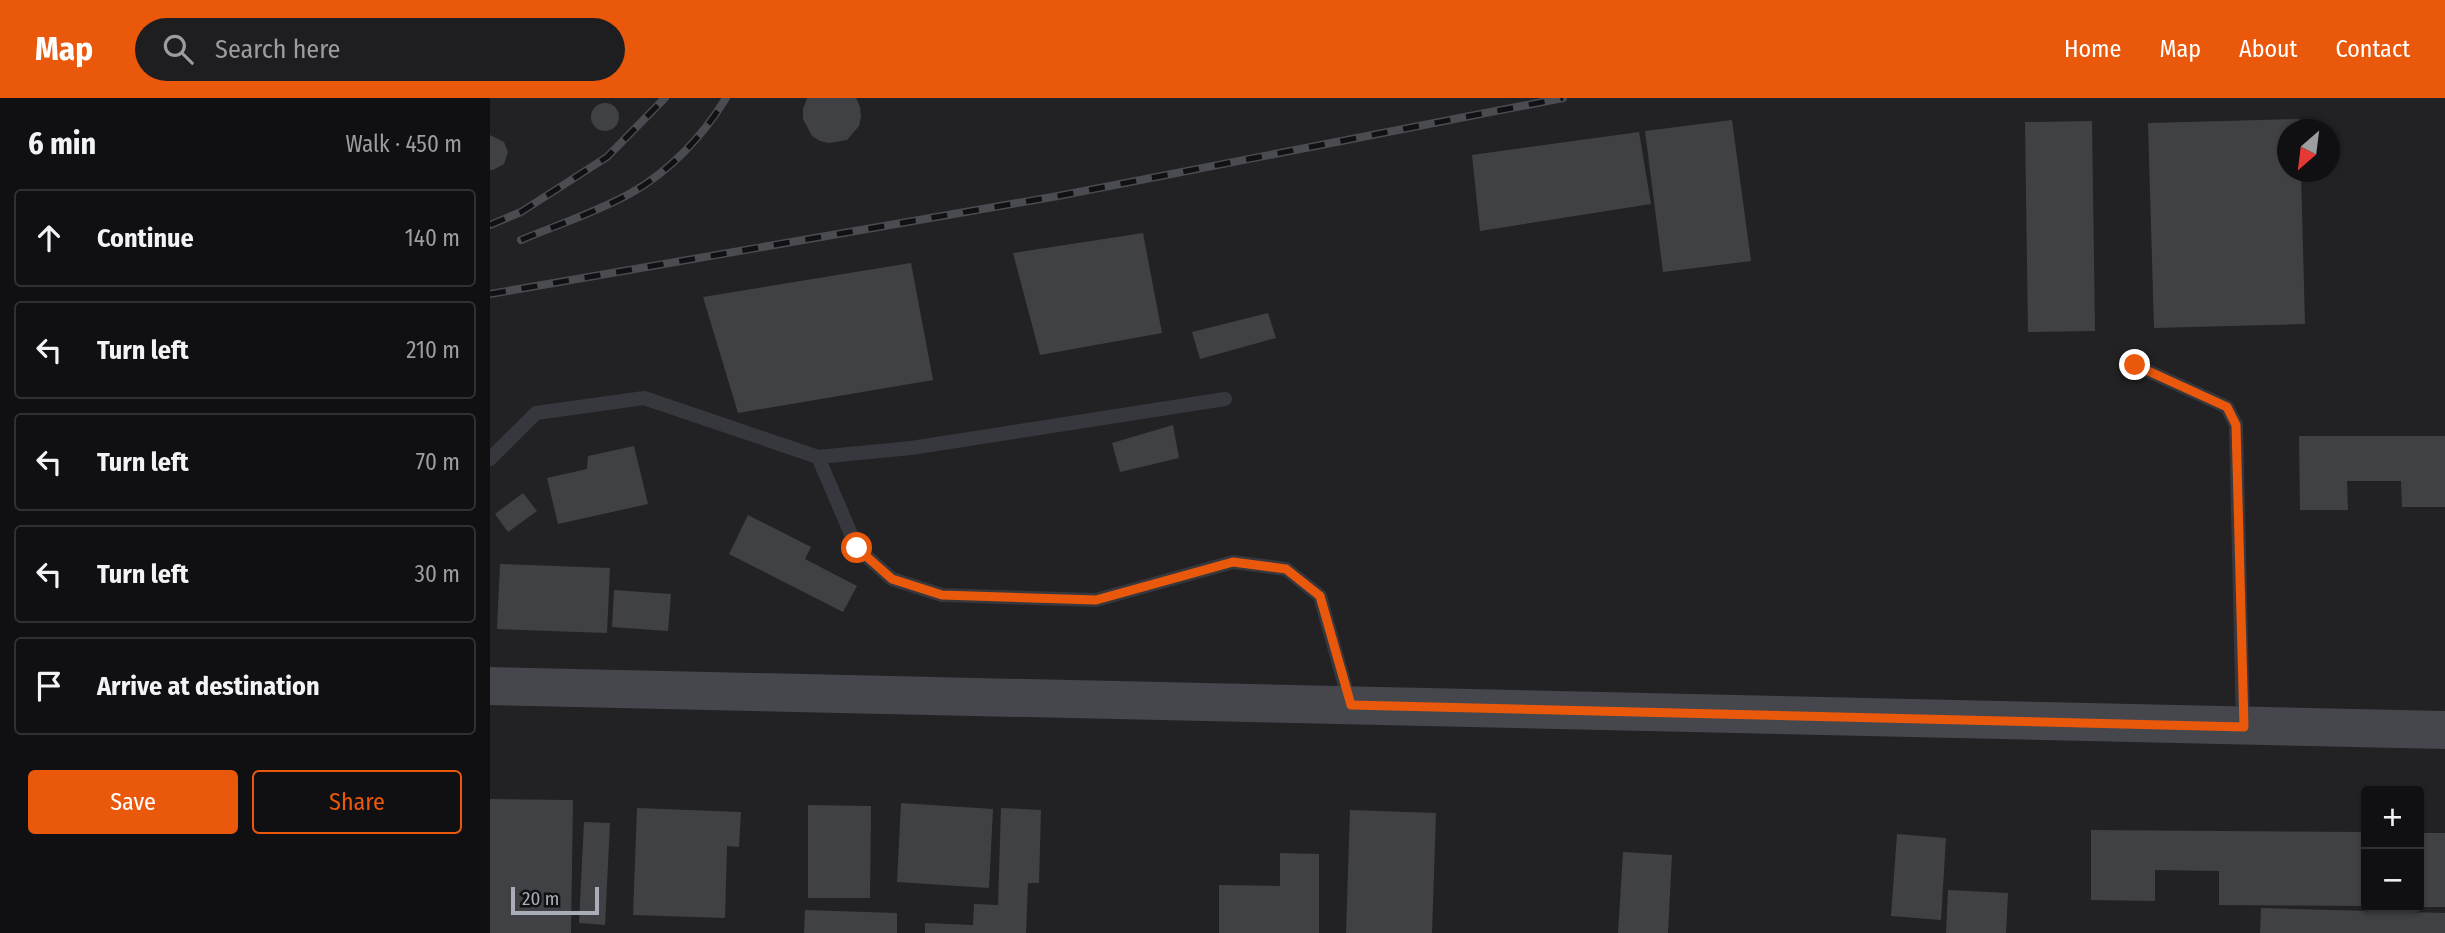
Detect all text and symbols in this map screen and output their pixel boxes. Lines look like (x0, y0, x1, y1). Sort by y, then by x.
search box (135, 18, 625, 81)
text: Map (35, 29, 93, 69)
icon: search (159, 30, 197, 68)
text: Search here (215, 34, 340, 65)
text: Home (2064, 35, 2121, 63)
text: Map (2159, 35, 2201, 63)
text: About (2239, 35, 2297, 63)
text: Contact (2335, 35, 2410, 63)
north arrow (2277, 119, 2340, 182)
text: 6 min (28, 126, 96, 162)
text: Walk · 450 m (345, 130, 462, 158)
icon: ahead (30, 219, 68, 257)
text: Continue (97, 223, 194, 254)
text: 140 m (405, 224, 460, 252)
icon: left (30, 331, 68, 369)
text: Turn left (97, 335, 189, 366)
text: 210 m (406, 336, 460, 364)
route end (2119, 349, 2150, 380)
icon: left (30, 443, 68, 481)
text: Turn left (97, 447, 189, 478)
text: 70 m (416, 448, 460, 476)
route start (841, 532, 872, 563)
icon: left (30, 555, 68, 593)
text: Turn left (97, 559, 189, 590)
text: 30 m (415, 560, 460, 588)
icon: arrive (30, 667, 68, 705)
text: Arrive at destination (97, 671, 320, 702)
button: Save (28, 770, 238, 834)
button: Share (252, 770, 462, 834)
map controls (2361, 786, 2424, 912)
button: + (2361, 786, 2424, 849)
button: − (2361, 849, 2424, 912)
scale bar (511, 884, 598, 916)
text: 20 m (522, 887, 559, 910)

